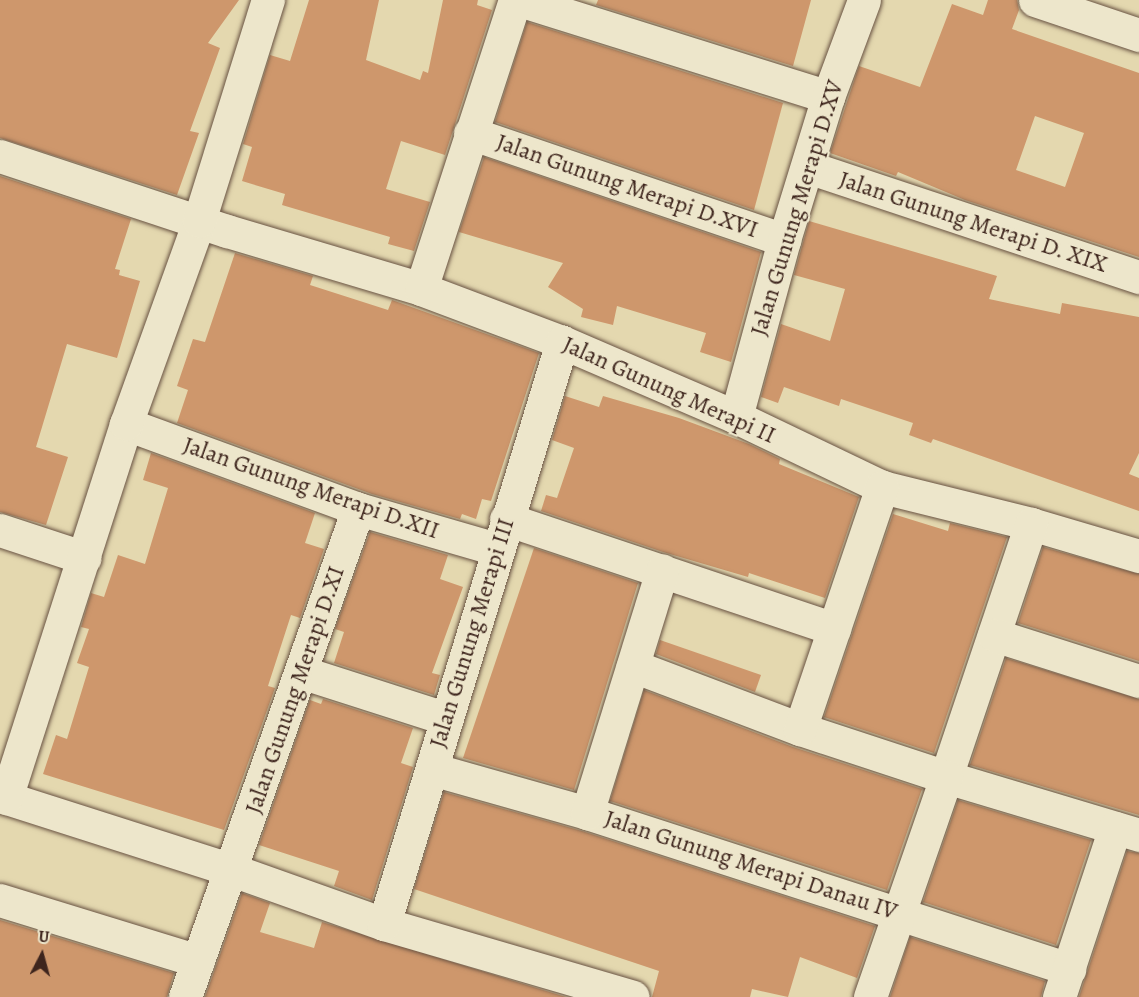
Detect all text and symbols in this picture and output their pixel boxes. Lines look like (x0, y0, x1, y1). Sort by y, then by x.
street label: Jalan Gunung Merapi D.XV (744, 77, 850, 339)
street label: Jalan Gunung Merapi D.XVI (492, 128, 762, 244)
street label: Jalan Gunung Merapi D. XIX (835, 165, 1111, 279)
street label: Jalan Gunung Merapi II (558, 330, 780, 450)
street label: Jalan Gunung Merapi D.XII (179, 431, 443, 545)
street label: Jalan Gunung Merapi III (423, 515, 521, 751)
street label: Jalan Gunung Merapi D.XI (239, 562, 351, 818)
street label: Jalan Gunung Merapi Danau IV (601, 804, 901, 926)
north arrow (12, 925, 72, 985)
text: U (37, 926, 50, 949)

